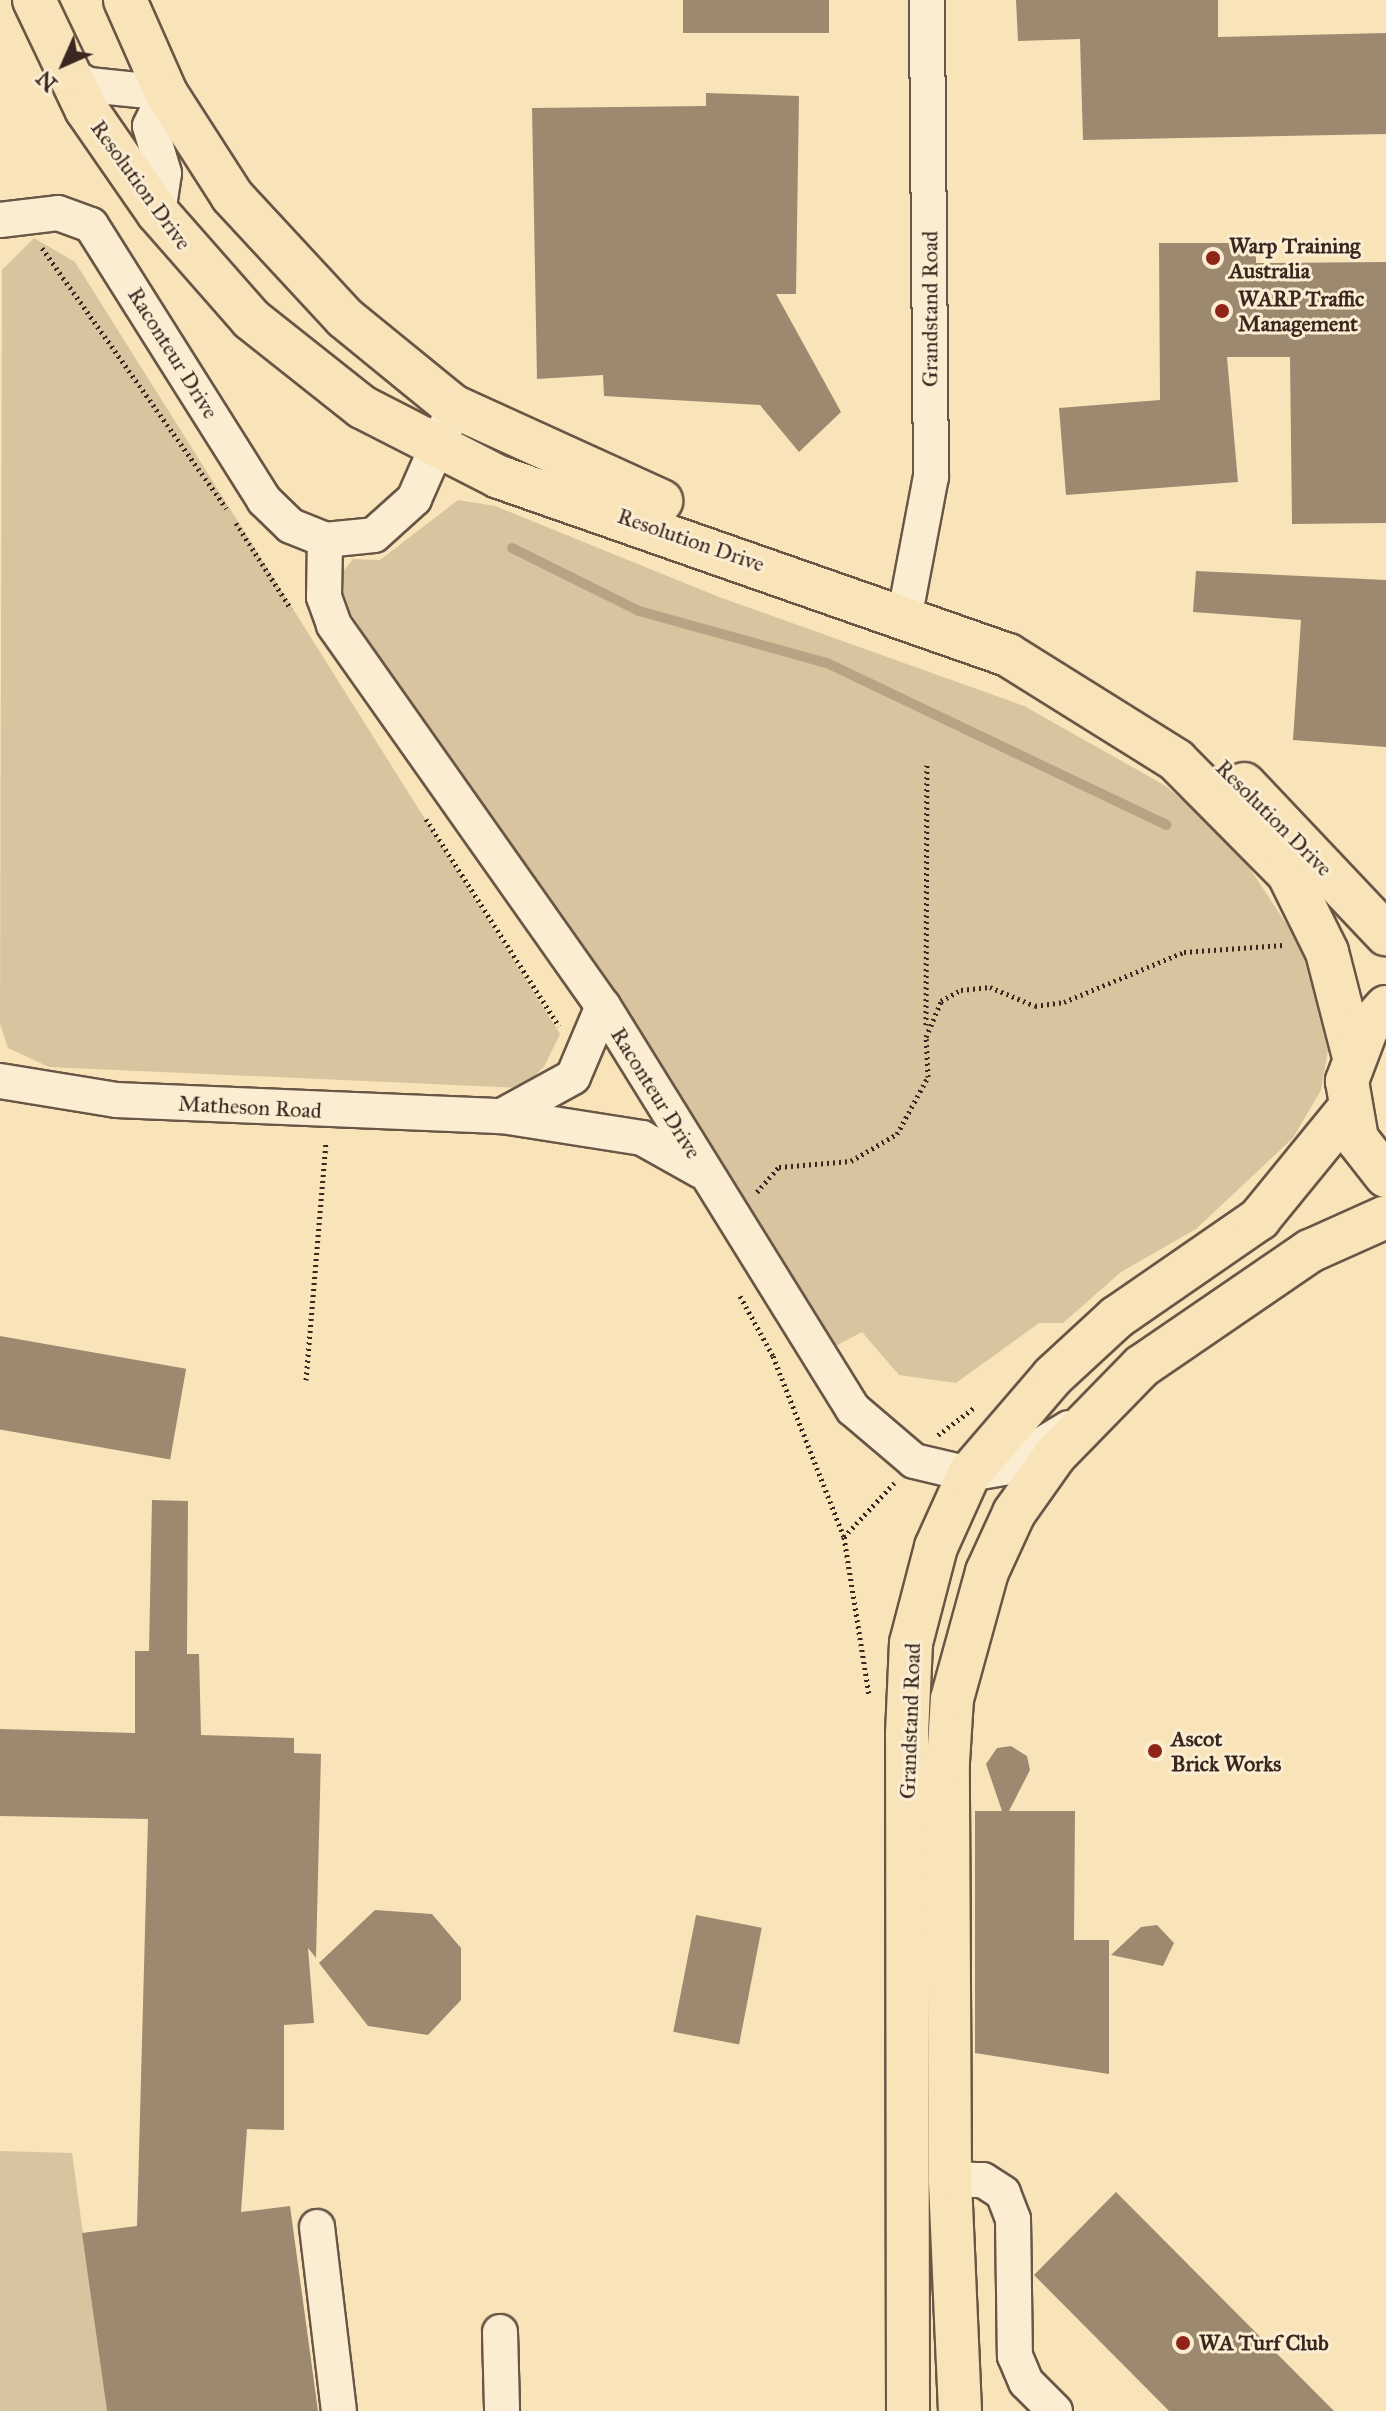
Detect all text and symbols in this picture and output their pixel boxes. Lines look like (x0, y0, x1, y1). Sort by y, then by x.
north arrow (24, 24, 104, 104)
text: N (31, 65, 63, 97)
street label: Resolution Drive (85, 115, 197, 255)
street label: Grandstand Road (917, 231, 943, 387)
place label: Warp Training Australia (1229, 232, 1360, 284)
marker: Warp Training Australia (1204, 249, 1222, 267)
street label: Raconteur Drive (122, 283, 224, 423)
place label: WARP Traffic Management (1238, 285, 1364, 336)
marker: WARP Traffic Management (1213, 302, 1231, 320)
street label: Resolution Drive (614, 502, 768, 578)
street label: Resolution Drive (1210, 754, 1338, 882)
street label: Raconteur Drive (605, 1023, 707, 1163)
street label: Matheson Road (177, 1090, 323, 1124)
street label: Grandstand Road (894, 1642, 926, 1800)
place label: Ascot Brick Works (1171, 1725, 1281, 1776)
marker: Ascot Brick Works (1146, 1742, 1164, 1760)
place label: WA Turf Club (1199, 2330, 1329, 2356)
marker: WA Turf Club (1174, 2334, 1192, 2352)

